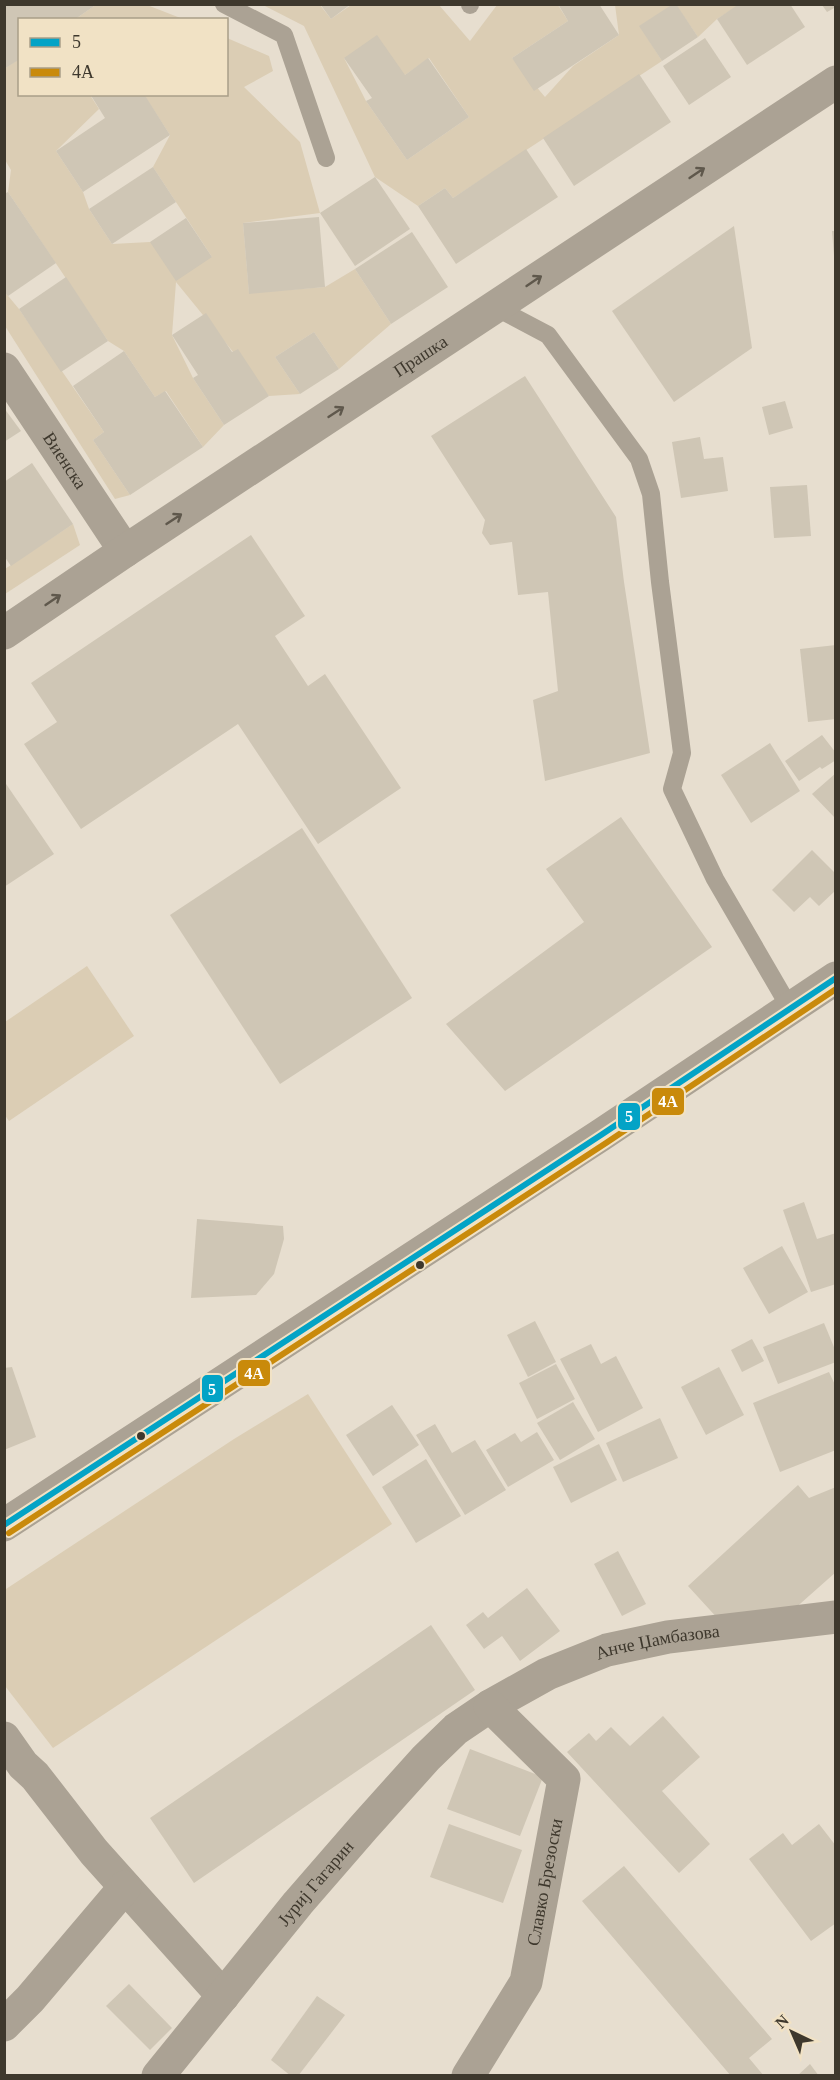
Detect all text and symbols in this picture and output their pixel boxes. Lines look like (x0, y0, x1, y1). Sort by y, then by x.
legend (18, 18, 228, 96)
text: 5 (72, 32, 81, 52)
text: 4A (72, 62, 94, 82)
one-way arrow (688, 167, 705, 180)
one-way arrow (525, 275, 542, 287)
street label: Прашка (390, 331, 451, 381)
one-way arrow (328, 406, 344, 418)
street label: Виенска (39, 429, 91, 493)
one-way arrow (165, 513, 181, 525)
one-way arrow (44, 594, 61, 606)
line badge: 4A (651, 1087, 685, 1116)
text: 4A (658, 1093, 678, 1110)
line badge: 5 (617, 1102, 641, 1131)
text: 5 (625, 1108, 633, 1125)
unlabelled marker (414, 1259, 426, 1271)
line badge: 4A (237, 1359, 271, 1387)
text: 4A (244, 1365, 264, 1382)
line badge: 5 (201, 1374, 224, 1403)
text: 5 (208, 1381, 216, 1398)
unlabelled marker (135, 1430, 147, 1442)
street label: Анче Џамбазова (592, 1621, 721, 1664)
street label: Славко Брезоски (523, 1816, 566, 1948)
street label: Јуриј Гагарин (274, 1836, 358, 1930)
north arrow (762, 2002, 822, 2062)
text: N (772, 2011, 792, 2032)

